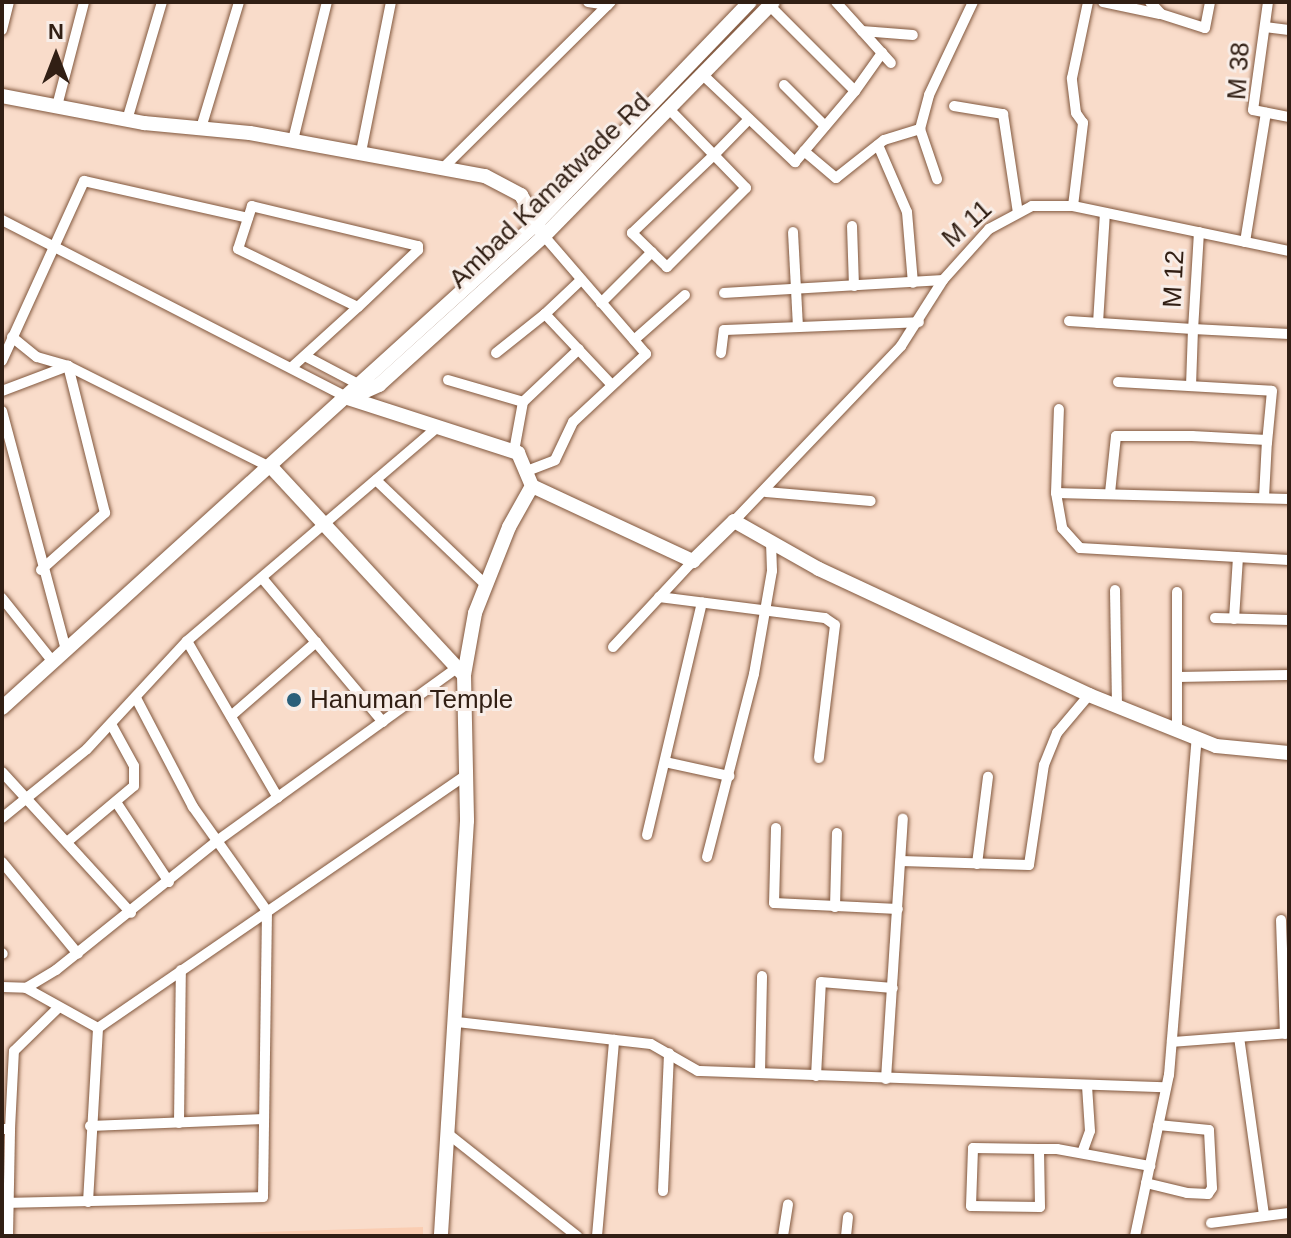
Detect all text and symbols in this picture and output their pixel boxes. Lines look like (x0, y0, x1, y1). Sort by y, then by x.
north arrow (16, 16, 96, 96)
text: N (48, 19, 64, 44)
street label: M 38 (1221, 41, 1257, 101)
street label: Ambad Kamatwade Rd (443, 87, 657, 295)
street label: M 11 (936, 194, 998, 254)
street label: M 12 (1157, 249, 1191, 309)
place label: Hanuman Temple (310, 684, 514, 716)
marker: Hanuman Temple (285, 691, 303, 709)

